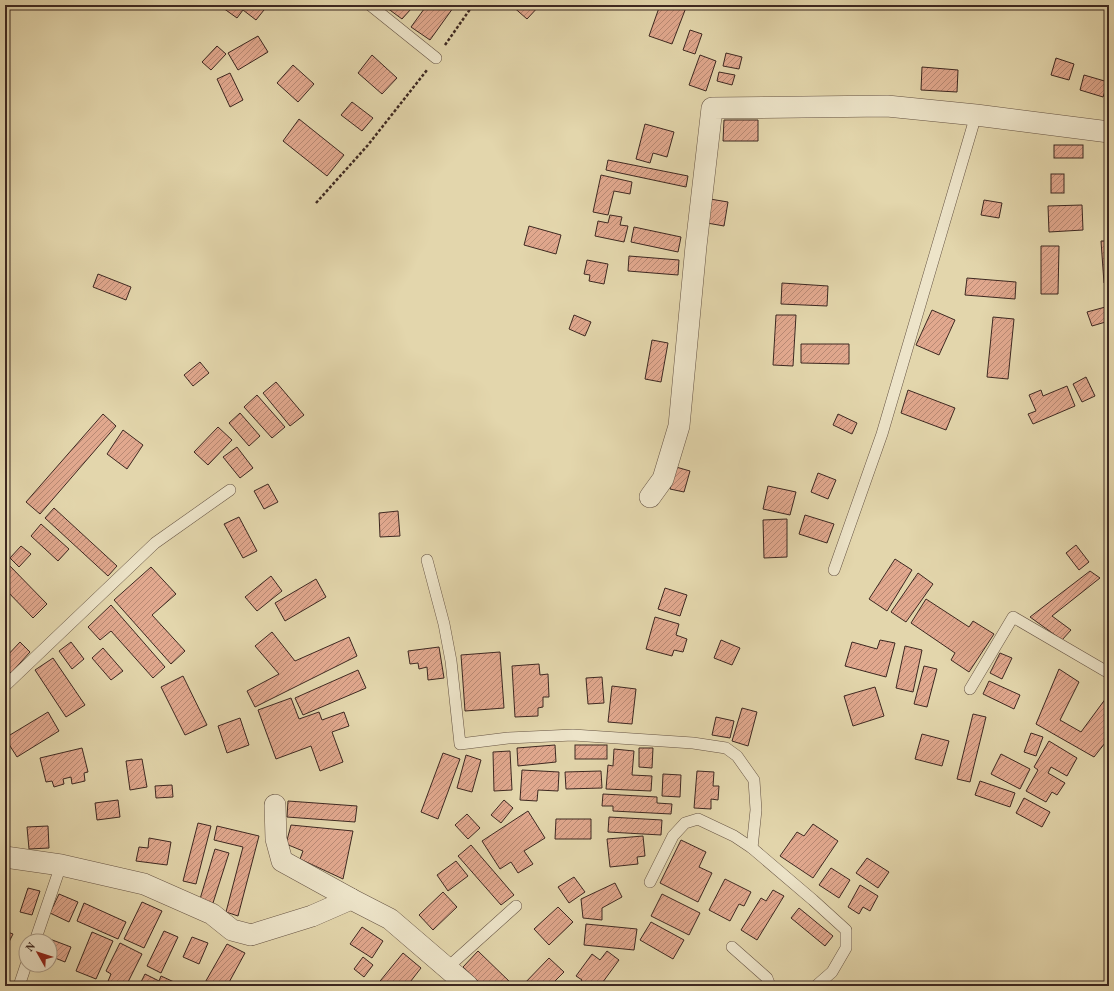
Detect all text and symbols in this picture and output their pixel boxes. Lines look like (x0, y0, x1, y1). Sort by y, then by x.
north arrow (18, 933, 58, 973)
text: N (23, 940, 40, 955)

